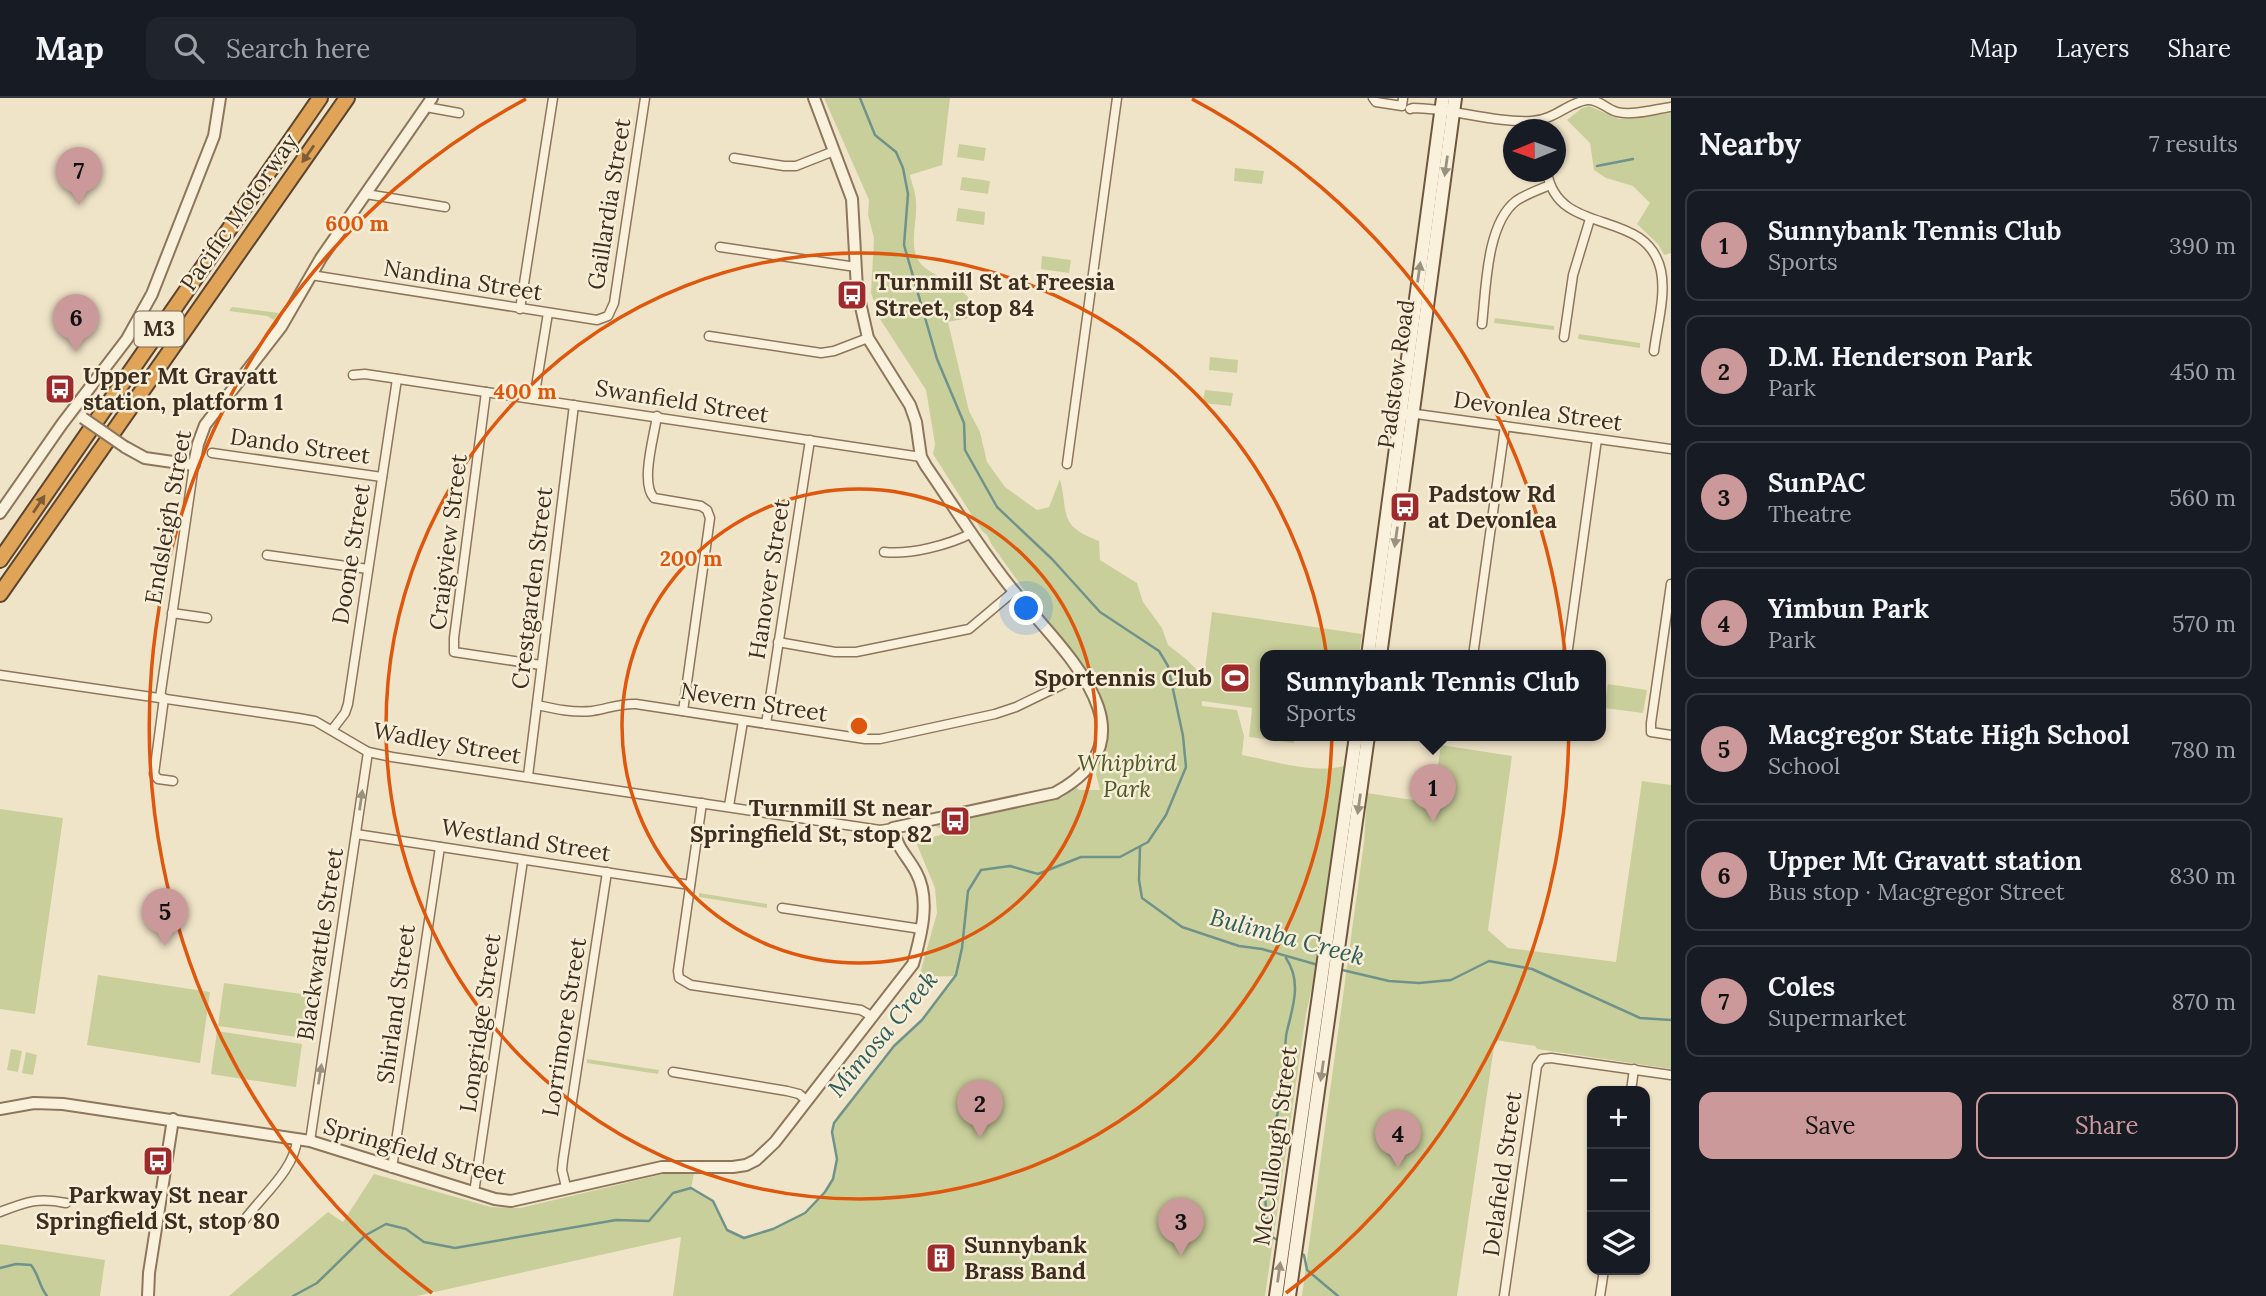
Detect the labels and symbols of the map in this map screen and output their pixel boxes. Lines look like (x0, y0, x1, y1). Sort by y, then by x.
street label: Gaillardia Street (581, 116, 636, 292)
north arrow (1503, 119, 1566, 182)
street label: Pacific Motorway (173, 127, 304, 296)
one-way arrow (301, 145, 315, 163)
pin: 7 (56, 147, 102, 205)
one-way arrow (1440, 155, 1451, 177)
text: 600 m (325, 210, 389, 237)
street label: Nandina Street (382, 253, 545, 306)
one-way arrow (1413, 261, 1424, 283)
place label: Turnmill St at Freesia Street, stop 84 (875, 267, 1115, 322)
bus stop icon: Turnmill St at Freesia Street, stop 84 (835, 278, 869, 312)
pin: 6 (53, 294, 99, 352)
street label: Padstow Road (1371, 297, 1420, 450)
road number: M3 (134, 312, 184, 346)
place label: Upper Mt Gravatt station, platform 1 (83, 361, 283, 416)
bus stop icon: Upper Mt Gravatt station, platform 1 (43, 372, 77, 406)
street label: Swanfield Street (593, 372, 771, 429)
text: 400 m (493, 378, 557, 405)
street label: Devonlea Street (1452, 384, 1624, 437)
street label: Dando Street (228, 421, 372, 470)
street label: Endsleigh Street (138, 428, 197, 606)
street label: Craigview Street (422, 452, 473, 632)
place label: Padstow Rd at Devonlea (1428, 479, 1557, 534)
street label: Doone Street (325, 482, 376, 626)
street label: Crestgarden Street (505, 485, 558, 691)
bus stop icon: Padstow Rd at Devonlea (1388, 490, 1422, 524)
one-way arrow (32, 495, 46, 513)
street label: Hanover Street (742, 497, 796, 661)
one-way arrow (1390, 526, 1401, 548)
text: 200 m (660, 545, 722, 572)
your location (1009, 591, 1043, 625)
sports icon: Sportennis Club (1218, 661, 1252, 695)
place label: Sportennis Club (1034, 663, 1212, 692)
street label: Nevern Street (678, 676, 830, 727)
centre of rings (847, 714, 871, 738)
street label: Wadley Street (371, 715, 523, 770)
park label: Whipbird Park (1077, 748, 1177, 803)
pin: 1 (1410, 764, 1456, 822)
one-way arrow (356, 789, 367, 811)
place label: Turnmill St near Springfield St, stop 82 (690, 793, 932, 848)
one-way arrow (1353, 793, 1364, 815)
bus stop icon: Turnmill St near Springfield St, stop 82 (938, 804, 972, 838)
street label: Westland Street (439, 812, 613, 867)
street label: Blackwattle Street (290, 845, 349, 1042)
pin: 5 (142, 888, 188, 946)
water label: Bulimba Creek (1206, 901, 1368, 972)
street label: Shirland Street (370, 922, 421, 1085)
street label: Longridge Street (453, 932, 506, 1114)
street label: Lorrimore Street (535, 935, 592, 1118)
water label: Mimosa Creek (821, 964, 944, 1103)
street label: McCullough Street (1246, 1044, 1303, 1247)
one-way arrow (1316, 1060, 1327, 1082)
one-way arrow (315, 1063, 326, 1085)
pin: 2 (957, 1080, 1003, 1138)
street label: Delafield Street (1476, 1090, 1527, 1258)
pin: 4 (1375, 1110, 1421, 1168)
street label: Springfield Street (320, 1111, 510, 1190)
bus stop icon: Parkway St near Springfield St, stop 80 (141, 1144, 175, 1178)
place label: Parkway St near Springfield St, stop 80 (36, 1180, 280, 1235)
pin: 3 (1158, 1198, 1204, 1256)
place label: Sunnybank Brass Band (964, 1230, 1087, 1285)
building icon: Sunnybank Brass Band (924, 1241, 958, 1275)
one-way arrow (1274, 1261, 1285, 1283)

